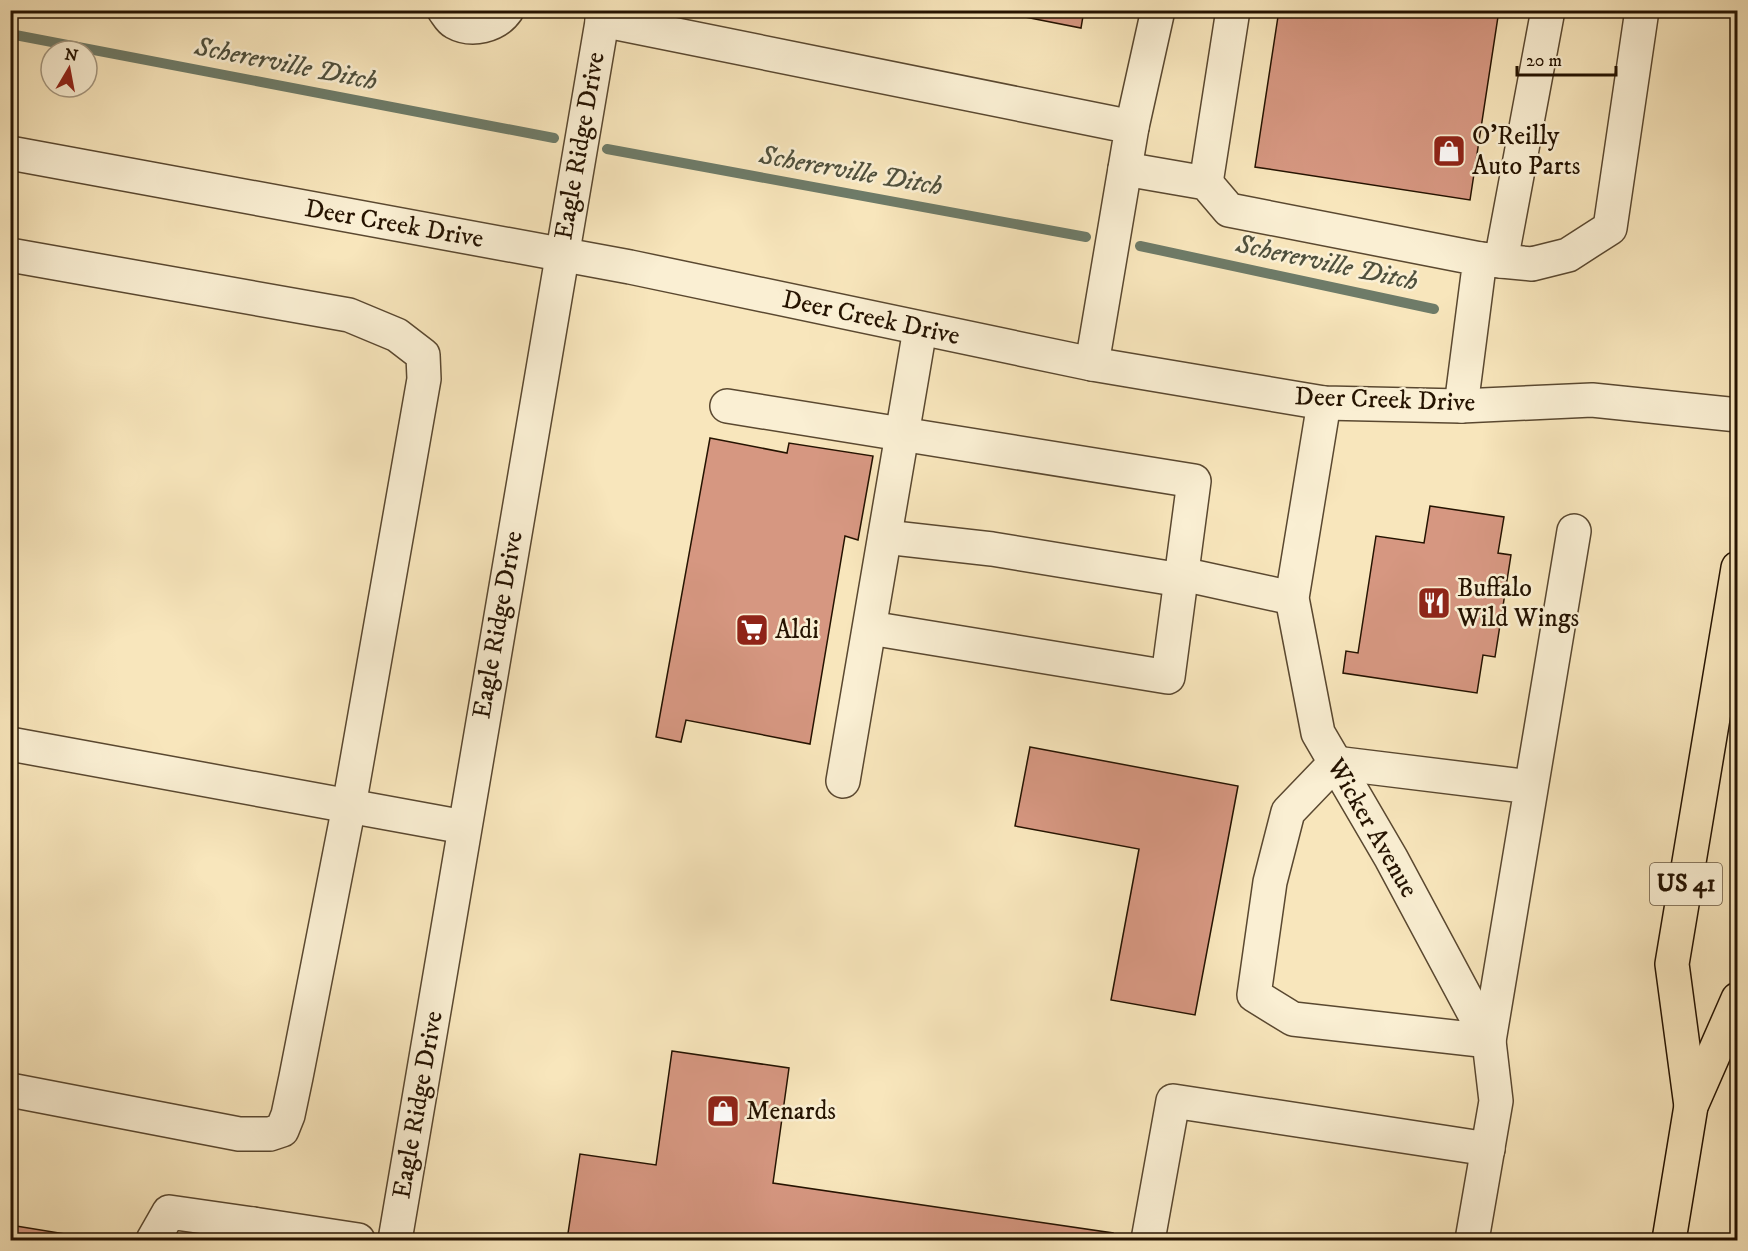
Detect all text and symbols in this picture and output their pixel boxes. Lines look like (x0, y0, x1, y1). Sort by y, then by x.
water label: Schererville Ditch (191, 29, 380, 98)
north arrow (39, 39, 99, 99)
scale bar (1517, 39, 1616, 77)
text: N (63, 44, 80, 66)
street label: Eagle Ridge Drive (547, 50, 613, 242)
text: 20 m (1526, 50, 1562, 72)
place label: O'Reilly Auto Parts (1472, 120, 1580, 183)
shop icon: O'Reilly Auto Parts (1431, 133, 1467, 169)
water label: Schererville Ditch (756, 138, 945, 204)
street label: Deer Creek Drive (302, 192, 486, 256)
water label: Schererville Ditch (1232, 227, 1421, 299)
street label: Deer Creek Drive (779, 283, 963, 353)
street label: Deer Creek Drive (1294, 380, 1476, 420)
street label: Eagle Ridge Drive (465, 529, 531, 721)
place label: Buffalo Wild Wings (1456, 572, 1579, 635)
restaurant icon: Buffalo Wild Wings (1416, 585, 1452, 621)
supermarket icon: Aldi (734, 612, 770, 648)
place label: Aldi (775, 614, 819, 647)
street label: Wicker Avenue (1318, 752, 1425, 904)
road number: US 41 (1650, 863, 1722, 905)
street label: Eagle Ridge Drive (385, 1009, 451, 1201)
shop icon: Menards (705, 1093, 741, 1129)
place label: Menards (746, 1095, 836, 1128)

